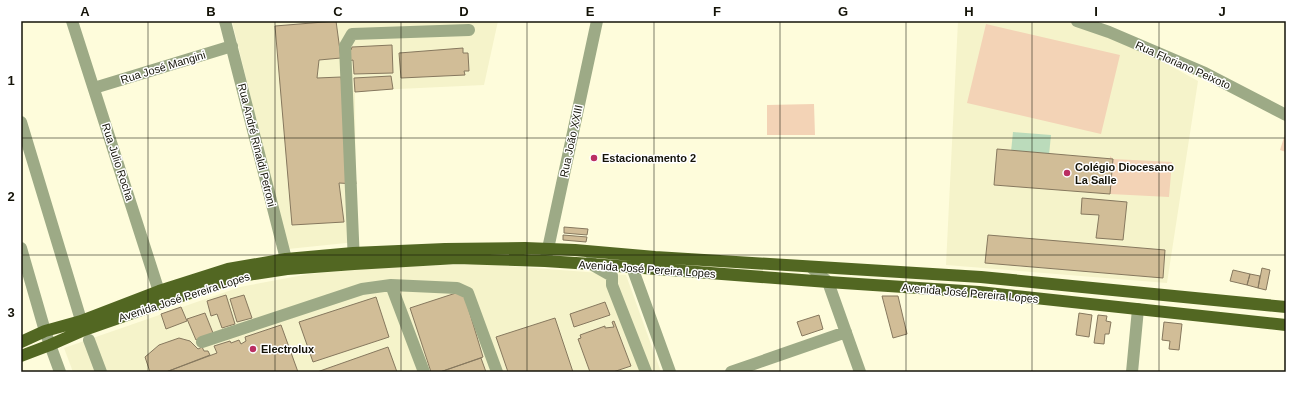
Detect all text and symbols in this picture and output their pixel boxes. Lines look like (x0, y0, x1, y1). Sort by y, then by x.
text: A (80, 4, 90, 19)
text: B (206, 4, 216, 19)
text: C (333, 4, 343, 19)
text: D (459, 4, 469, 19)
text: E (586, 4, 595, 19)
text: F (713, 4, 721, 19)
text: G (838, 4, 848, 19)
text: H (964, 4, 974, 19)
text: I (1094, 4, 1098, 19)
text: J (1218, 4, 1226, 19)
street label: Rua Floriano Peixoto (1134, 39, 1232, 91)
street label: Rua José Mangini (119, 48, 207, 86)
text: 1 (7, 73, 15, 88)
street label: Rua André Rinaldi Petroni (236, 82, 278, 208)
street label: Rua João XXIII (557, 104, 585, 178)
street label: Rua Julio Rocha (100, 122, 136, 203)
place label: Estacionamento 2 (602, 152, 696, 164)
marker: Estacionamento 2 (589, 153, 599, 163)
place label: Colégio Diocesano La Salle (1075, 161, 1174, 186)
marker: Colégio Diocesano La Salle (1062, 168, 1072, 178)
text: 2 (7, 189, 15, 204)
street label: Avenida José Pereira Lopes (578, 258, 716, 280)
street label: Avenida José Pereira Lopes (117, 270, 252, 324)
street label: Avenida José Pereira Lopes (901, 281, 1039, 305)
text: 3 (7, 305, 15, 320)
place label: Electrolux (261, 343, 315, 355)
marker: Electrolux (248, 344, 258, 354)

